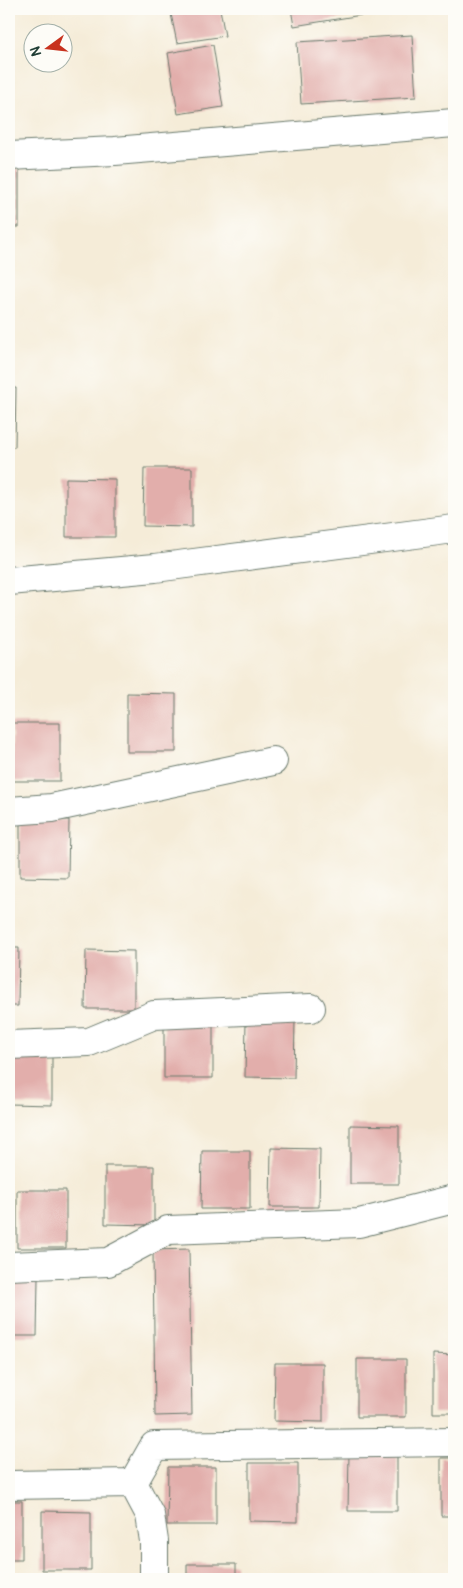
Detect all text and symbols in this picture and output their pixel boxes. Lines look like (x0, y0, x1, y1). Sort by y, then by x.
north arrow (22, 22, 72, 72)
text: N (26, 44, 45, 58)

